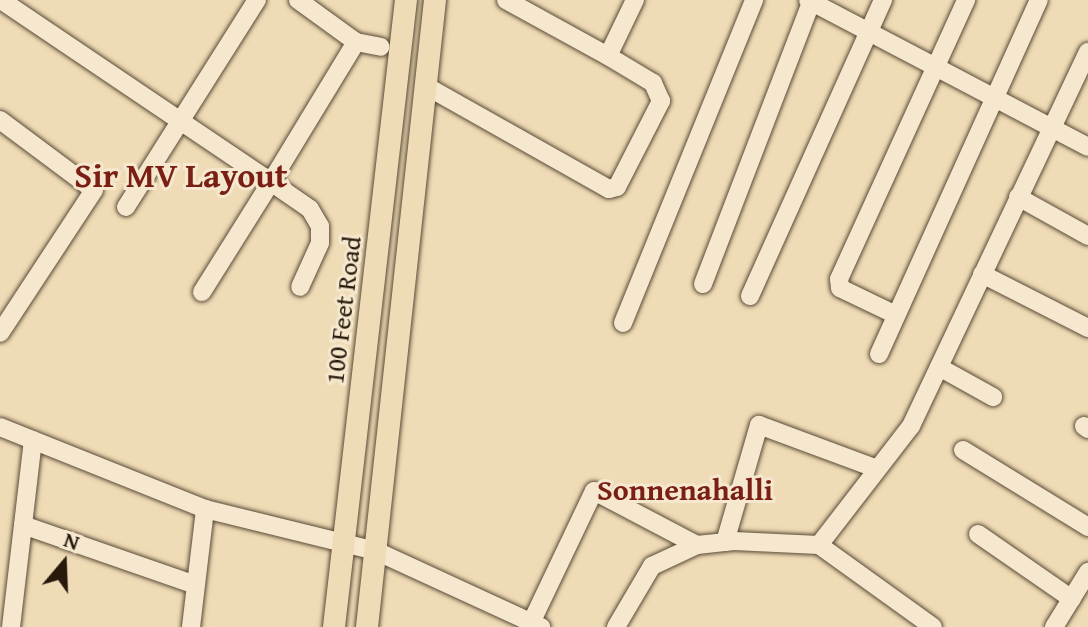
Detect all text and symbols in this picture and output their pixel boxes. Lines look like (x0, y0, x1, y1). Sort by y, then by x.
district label: Sir MV Layout (74, 155, 288, 195)
street label: 100 Feet Road (318, 234, 368, 386)
district label: Sonnenahalli (597, 471, 773, 507)
north arrow (24, 523, 104, 603)
text: N (60, 523, 84, 558)

